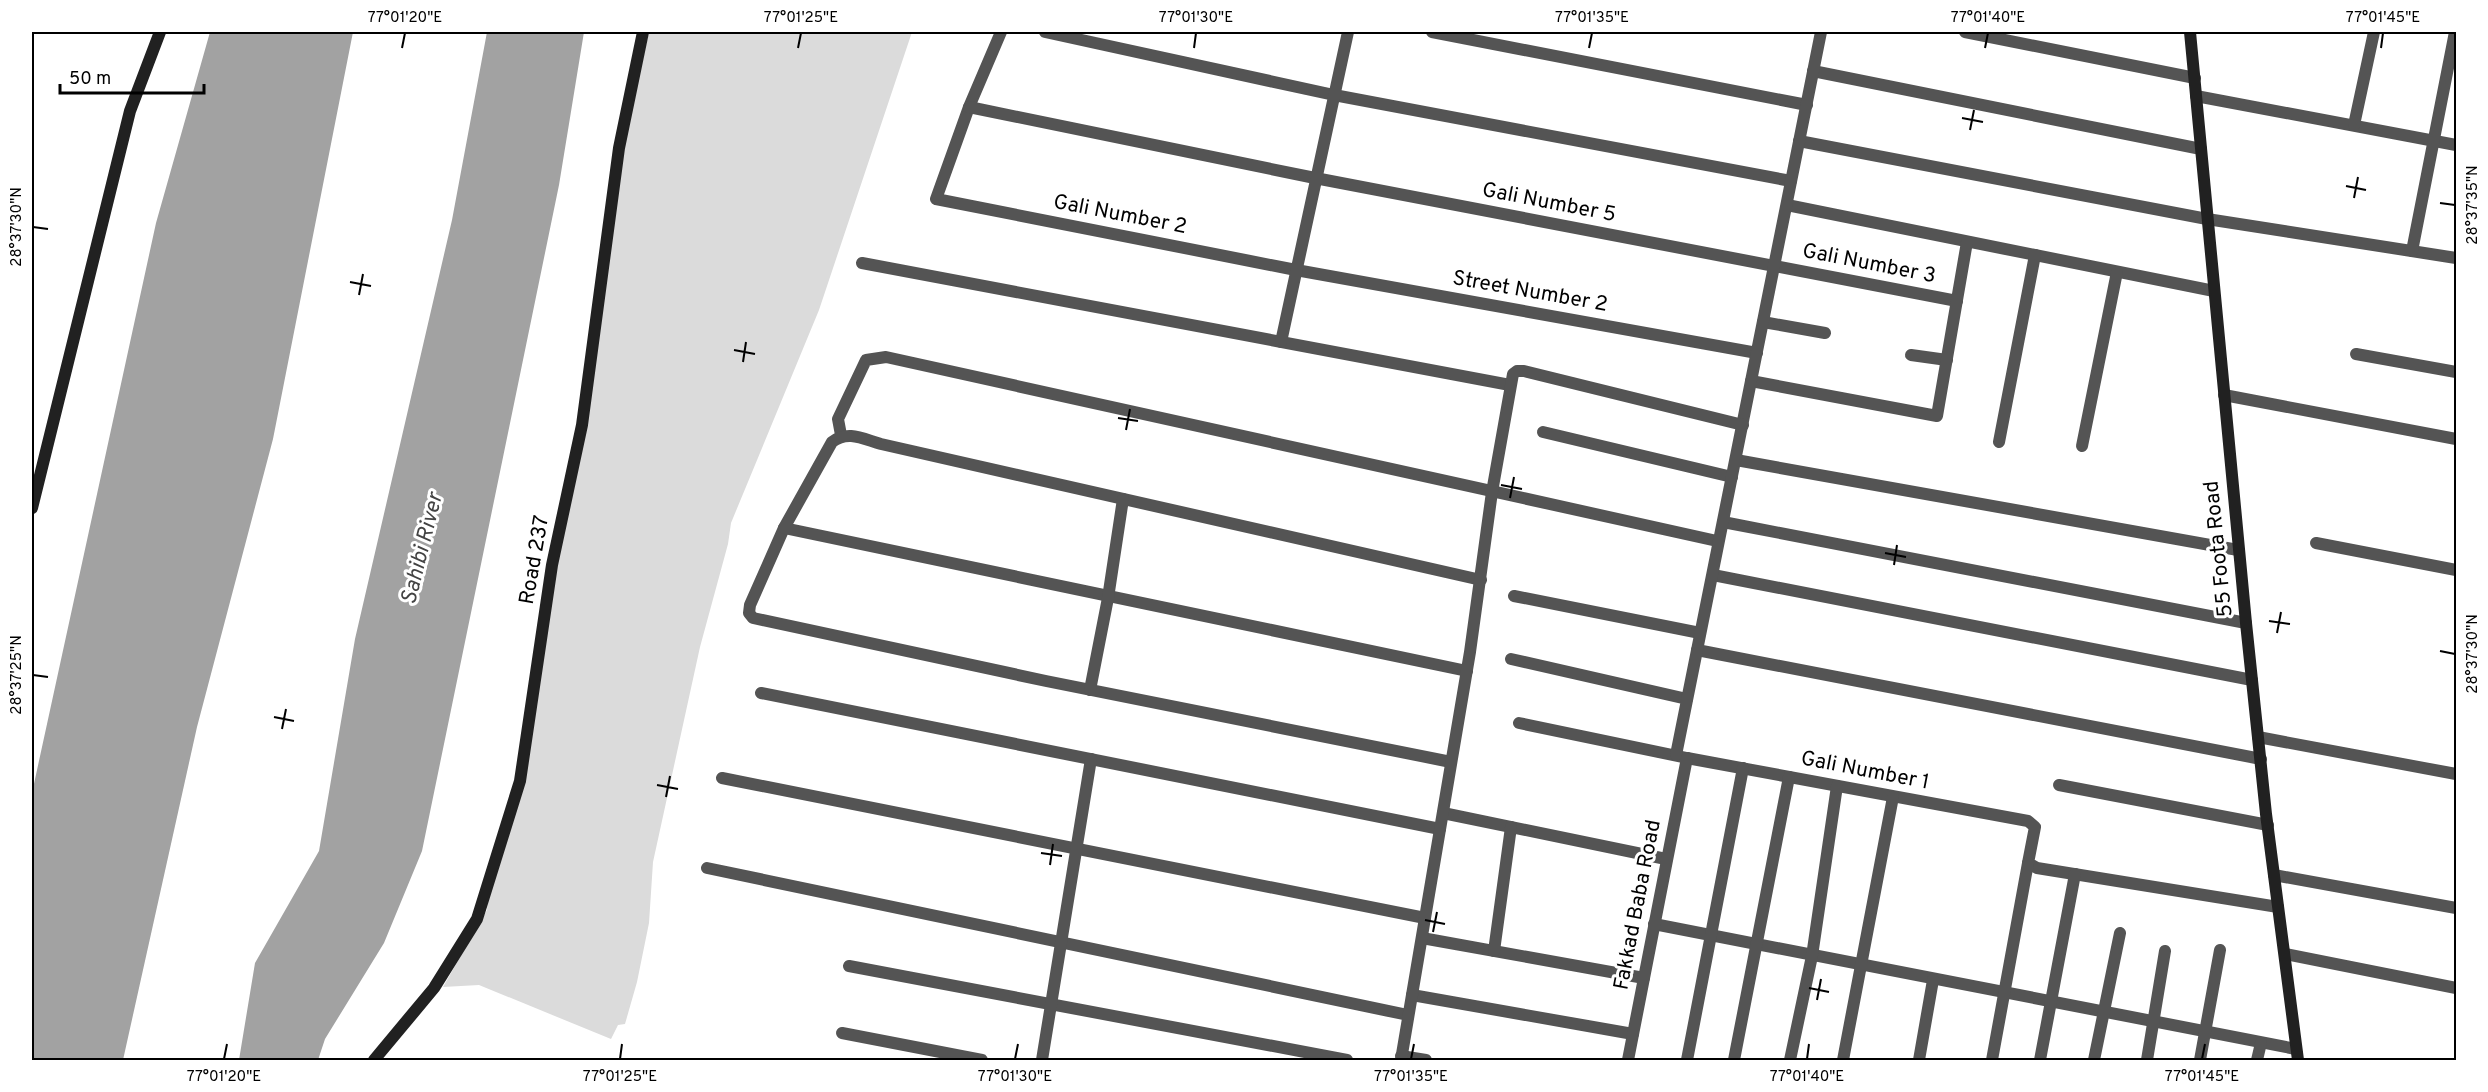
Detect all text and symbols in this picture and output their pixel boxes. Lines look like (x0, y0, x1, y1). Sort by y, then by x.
text: 77°01'20"E (368, 9, 442, 28)
text: 77°01'25"E (764, 9, 838, 28)
text: 77°01'30"E (1159, 9, 1233, 28)
text: 77°01'35"E (1555, 9, 1629, 28)
text: 77°01'40"E (1951, 9, 2025, 28)
text: 77°01'45"E (2346, 9, 2420, 28)
scale bar (60, 57, 204, 95)
text: 50 m (69, 68, 111, 91)
text: 28°37'35"N (2464, 165, 2483, 245)
street label: Gali Number 5 (1480, 177, 1618, 229)
text: 28°37'30"N (8, 187, 27, 267)
street label: Gali Number 2 (1051, 189, 1189, 241)
street label: Gali Number 3 (1800, 238, 1938, 290)
street label: Street Number 2 (1450, 265, 1610, 319)
street label: 55 Foota Road (2198, 479, 2240, 619)
water label: Sahibi River (396, 489, 450, 607)
street label: Road 237 (514, 513, 556, 607)
text: 28°37'30"N (2464, 614, 2483, 694)
text: 28°37'25"N (8, 635, 27, 715)
street label: Gali Number 1 (1798, 745, 1932, 797)
street label: Fakkad Baba Road (1608, 818, 1668, 992)
text: 77°01'20"E (187, 1068, 261, 1087)
text: 77°01'25"E (583, 1068, 657, 1087)
text: 77°01'30"E (978, 1068, 1052, 1087)
text: 77°01'35"E (1374, 1068, 1448, 1087)
text: 77°01'40"E (1770, 1068, 1844, 1087)
text: 77°01'45"E (2165, 1068, 2239, 1087)

